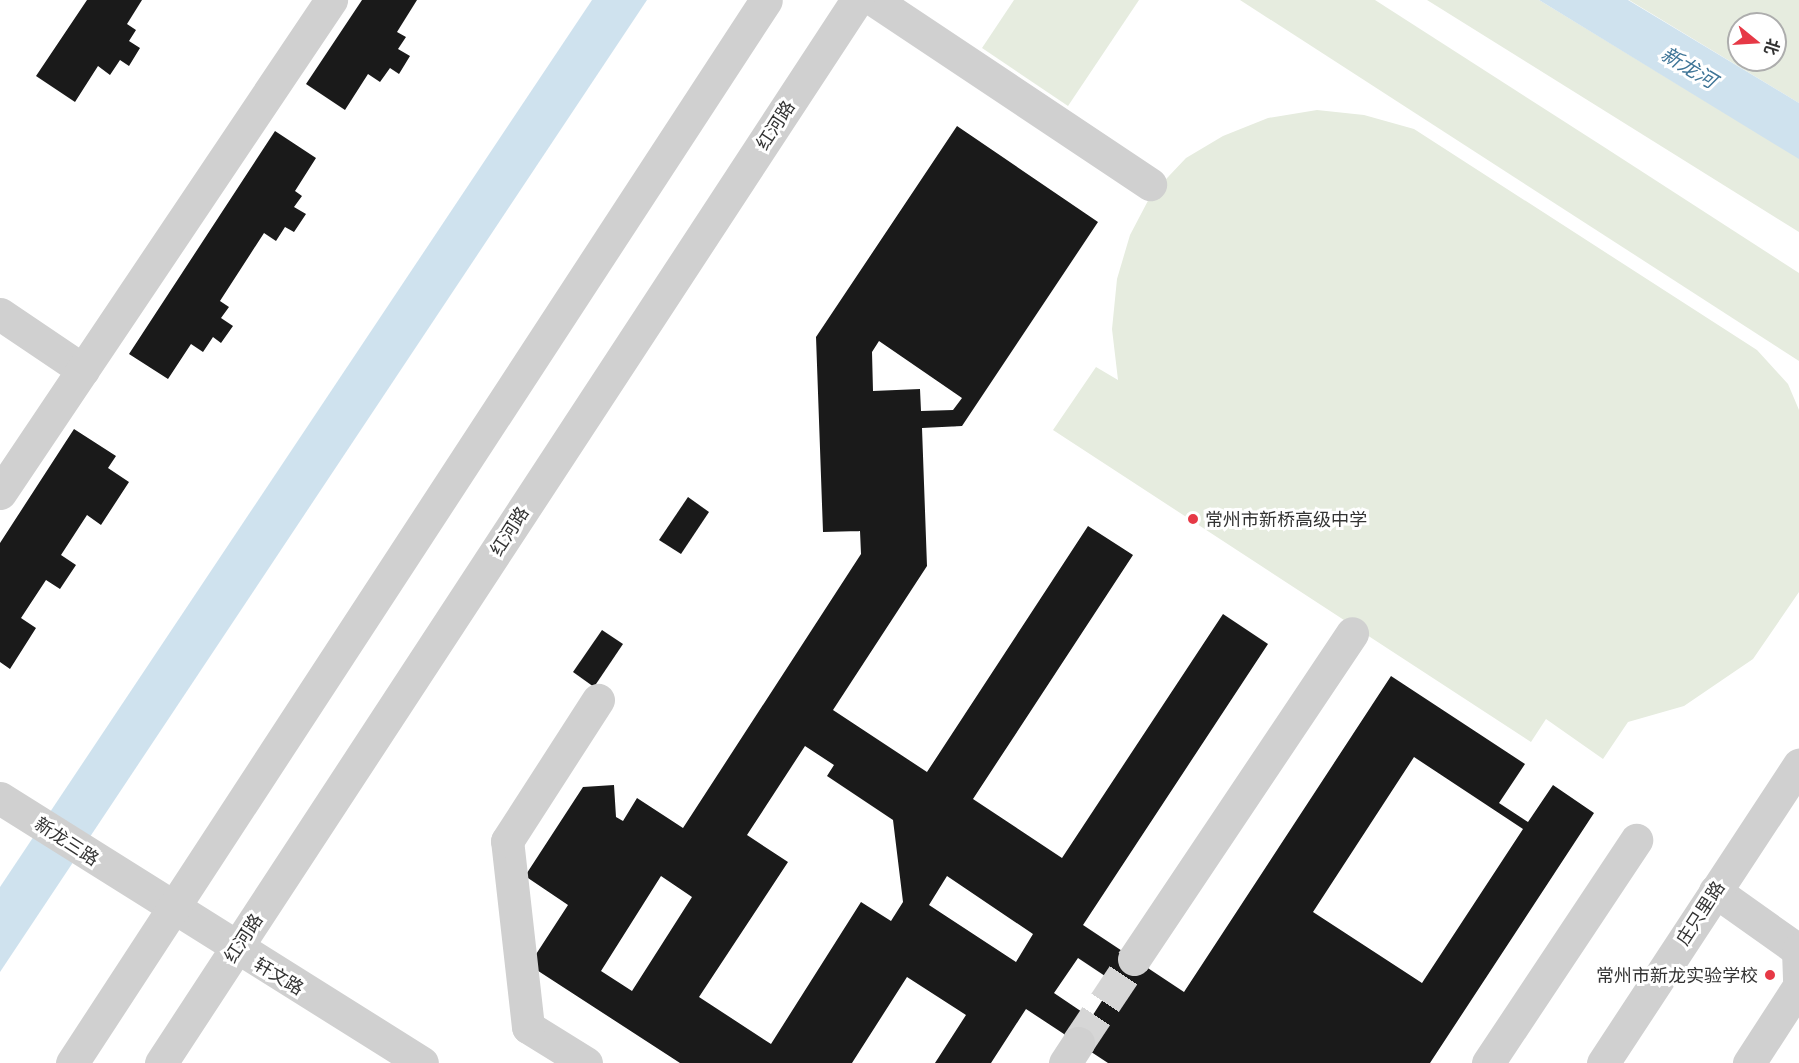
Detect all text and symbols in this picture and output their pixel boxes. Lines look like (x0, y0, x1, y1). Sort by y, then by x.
north arrow (1727, 12, 1787, 72)
text: 北 (1759, 36, 1785, 58)
water label: 新龙河 (1657, 41, 1721, 93)
street label: 红河路 (751, 96, 799, 154)
street label: 红河路 (485, 502, 533, 560)
place label: 常州市新桥高级中学 (1205, 508, 1367, 530)
marker: 常州市新桥高级中学 (1186, 512, 1200, 526)
street label: 新龙三路 (31, 812, 103, 870)
street label: 庄只里路 (1671, 877, 1729, 949)
street label: 红河路 (219, 909, 267, 967)
street label: 轩文路 (250, 953, 308, 999)
place label: 常州市新龙实验学校 (1596, 964, 1758, 986)
marker: 常州市新龙实验学校 (1763, 968, 1777, 982)

